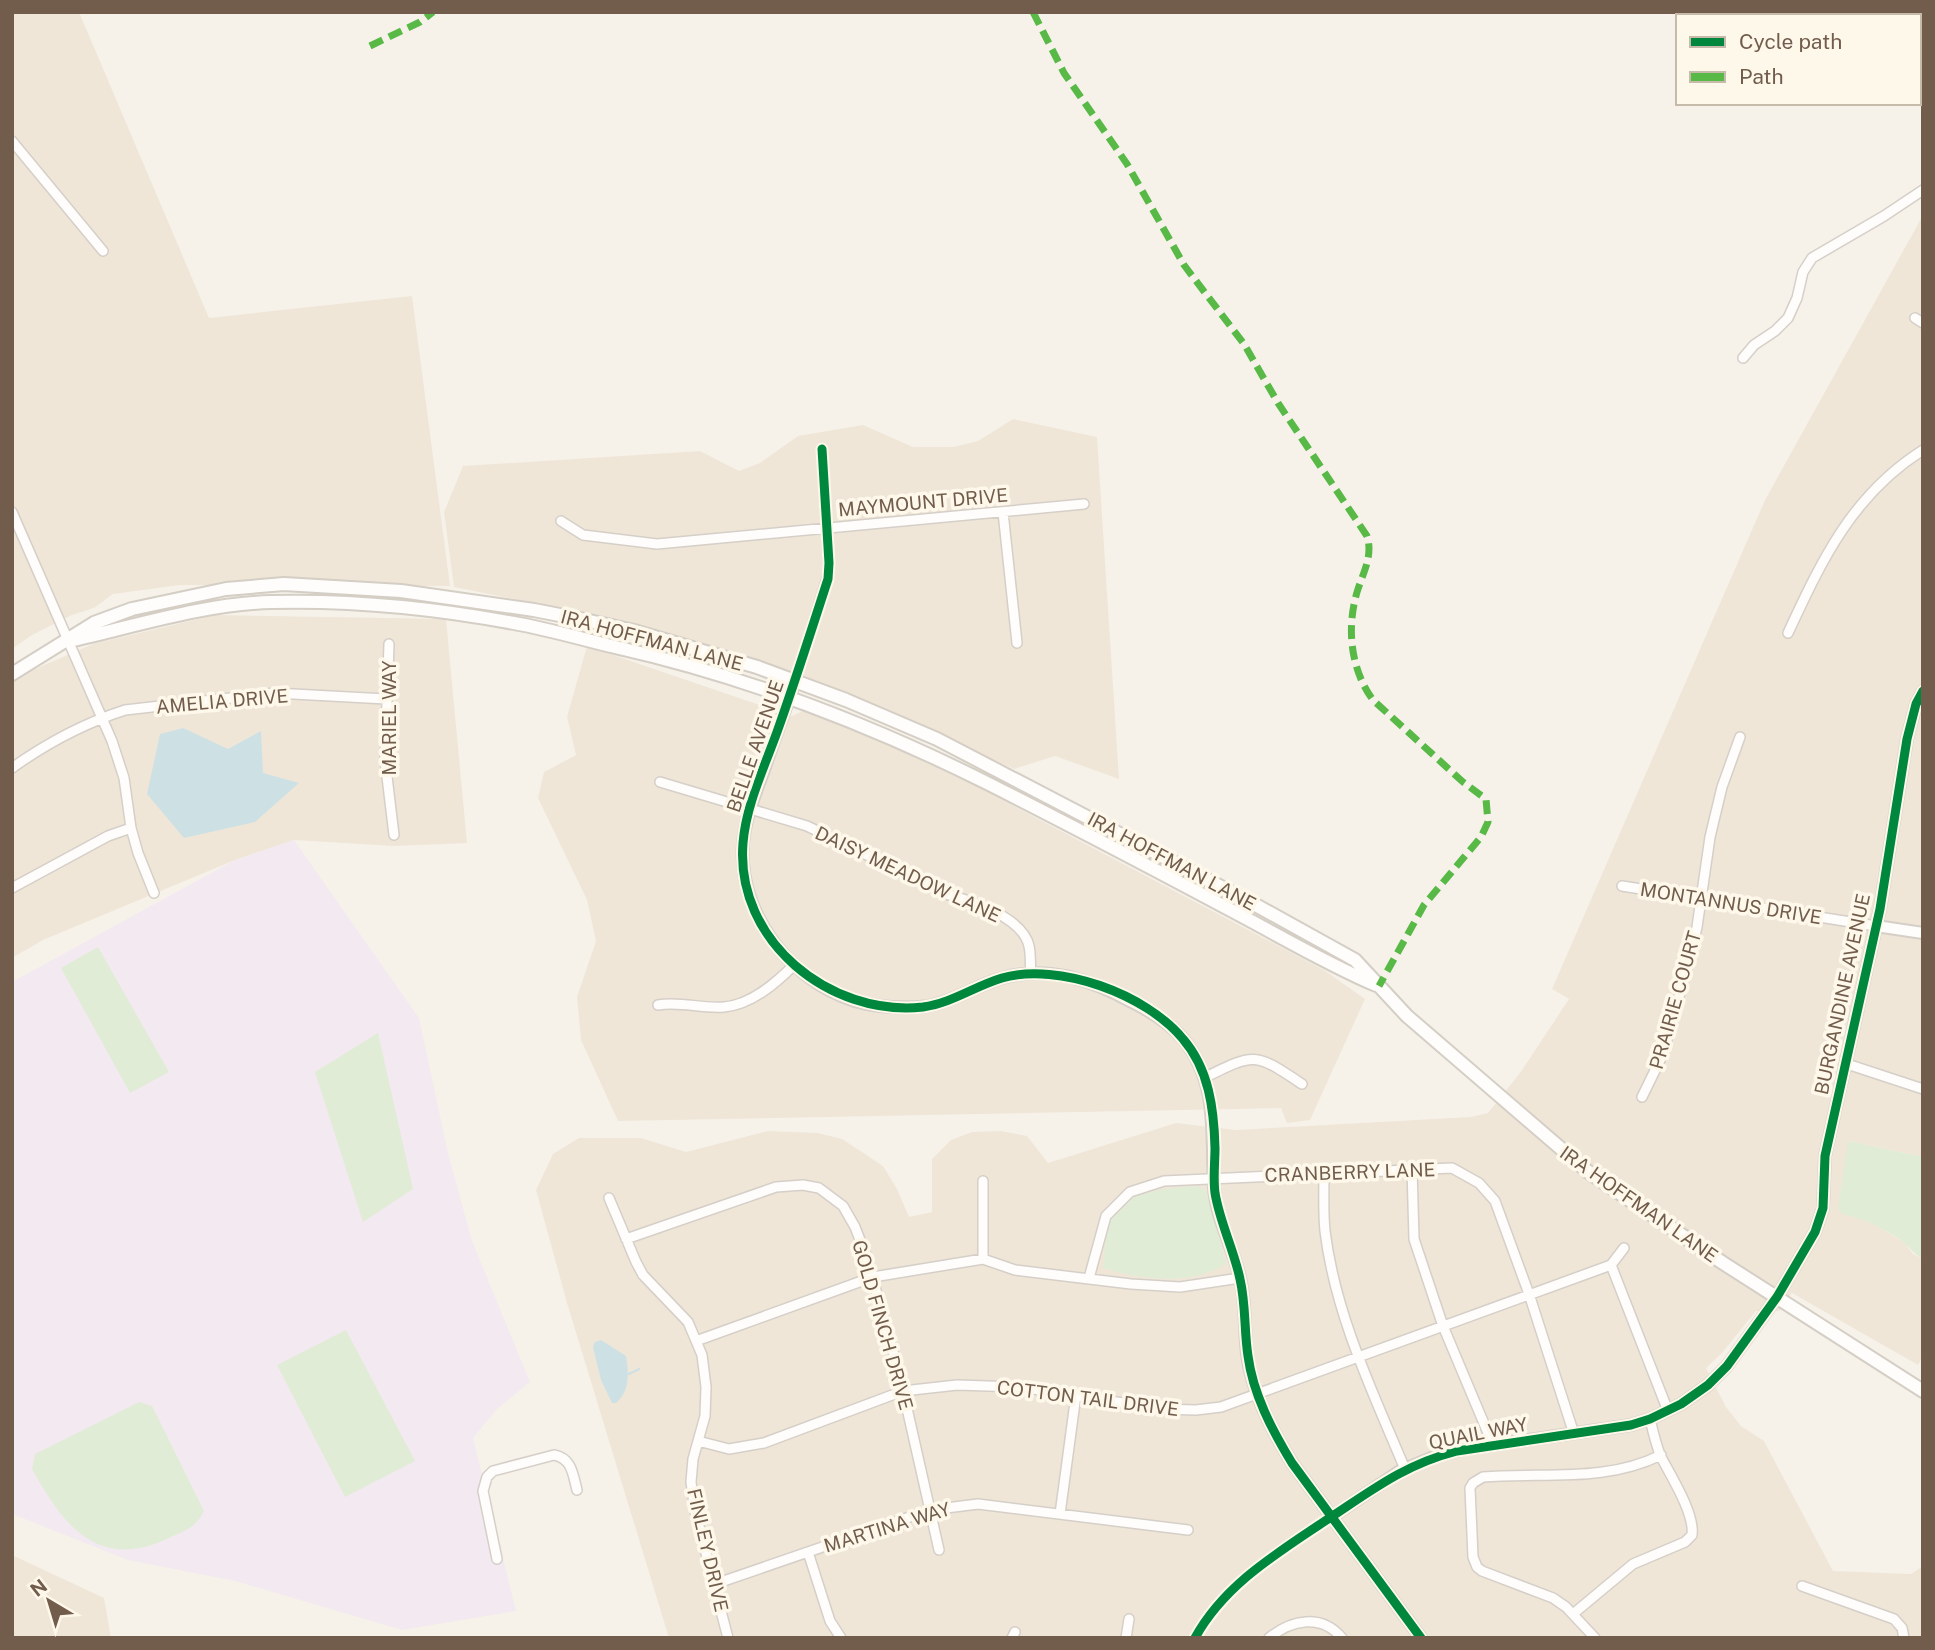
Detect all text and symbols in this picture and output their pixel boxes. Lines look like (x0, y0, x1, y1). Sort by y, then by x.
legend (1676, 14, 1921, 105)
text: Cycle path (1739, 29, 1842, 54)
text: Path (1739, 64, 1784, 89)
street label: MAYMOUNT DRIVE (837, 484, 1009, 520)
street label: IRA HOFFMAN LANE (559, 605, 745, 675)
street label: MARIEL WAY (378, 660, 400, 776)
street label: BELLE AVENUE (722, 677, 788, 815)
street label: AMELIA DRIVE (155, 684, 289, 718)
street label: IRA HOFFMAN LANE (1084, 807, 1260, 915)
street label: DAISY MEADOW LANE (812, 821, 1004, 927)
street label: MONTANNUS DRIVE (1639, 878, 1823, 928)
street label: BURGANDINE AVENUE (1810, 891, 1874, 1097)
street label: PRAIRIE COURT (1645, 928, 1705, 1072)
street label: IRA HOFFMAN LANE (1556, 1141, 1722, 1267)
street label: CRANBERRY LANE (1264, 1158, 1436, 1186)
street label: GOLD FINCH DRIVE (848, 1237, 918, 1413)
street label: COTTON TAIL DRIVE (996, 1376, 1180, 1420)
street label: QUAIL WAY (1427, 1413, 1530, 1453)
street label: FINLEY DRIVE (683, 1486, 733, 1614)
street label: MARTINA WAY (821, 1497, 953, 1557)
north arrow (14, 1566, 84, 1636)
text: N (26, 1574, 51, 1601)

